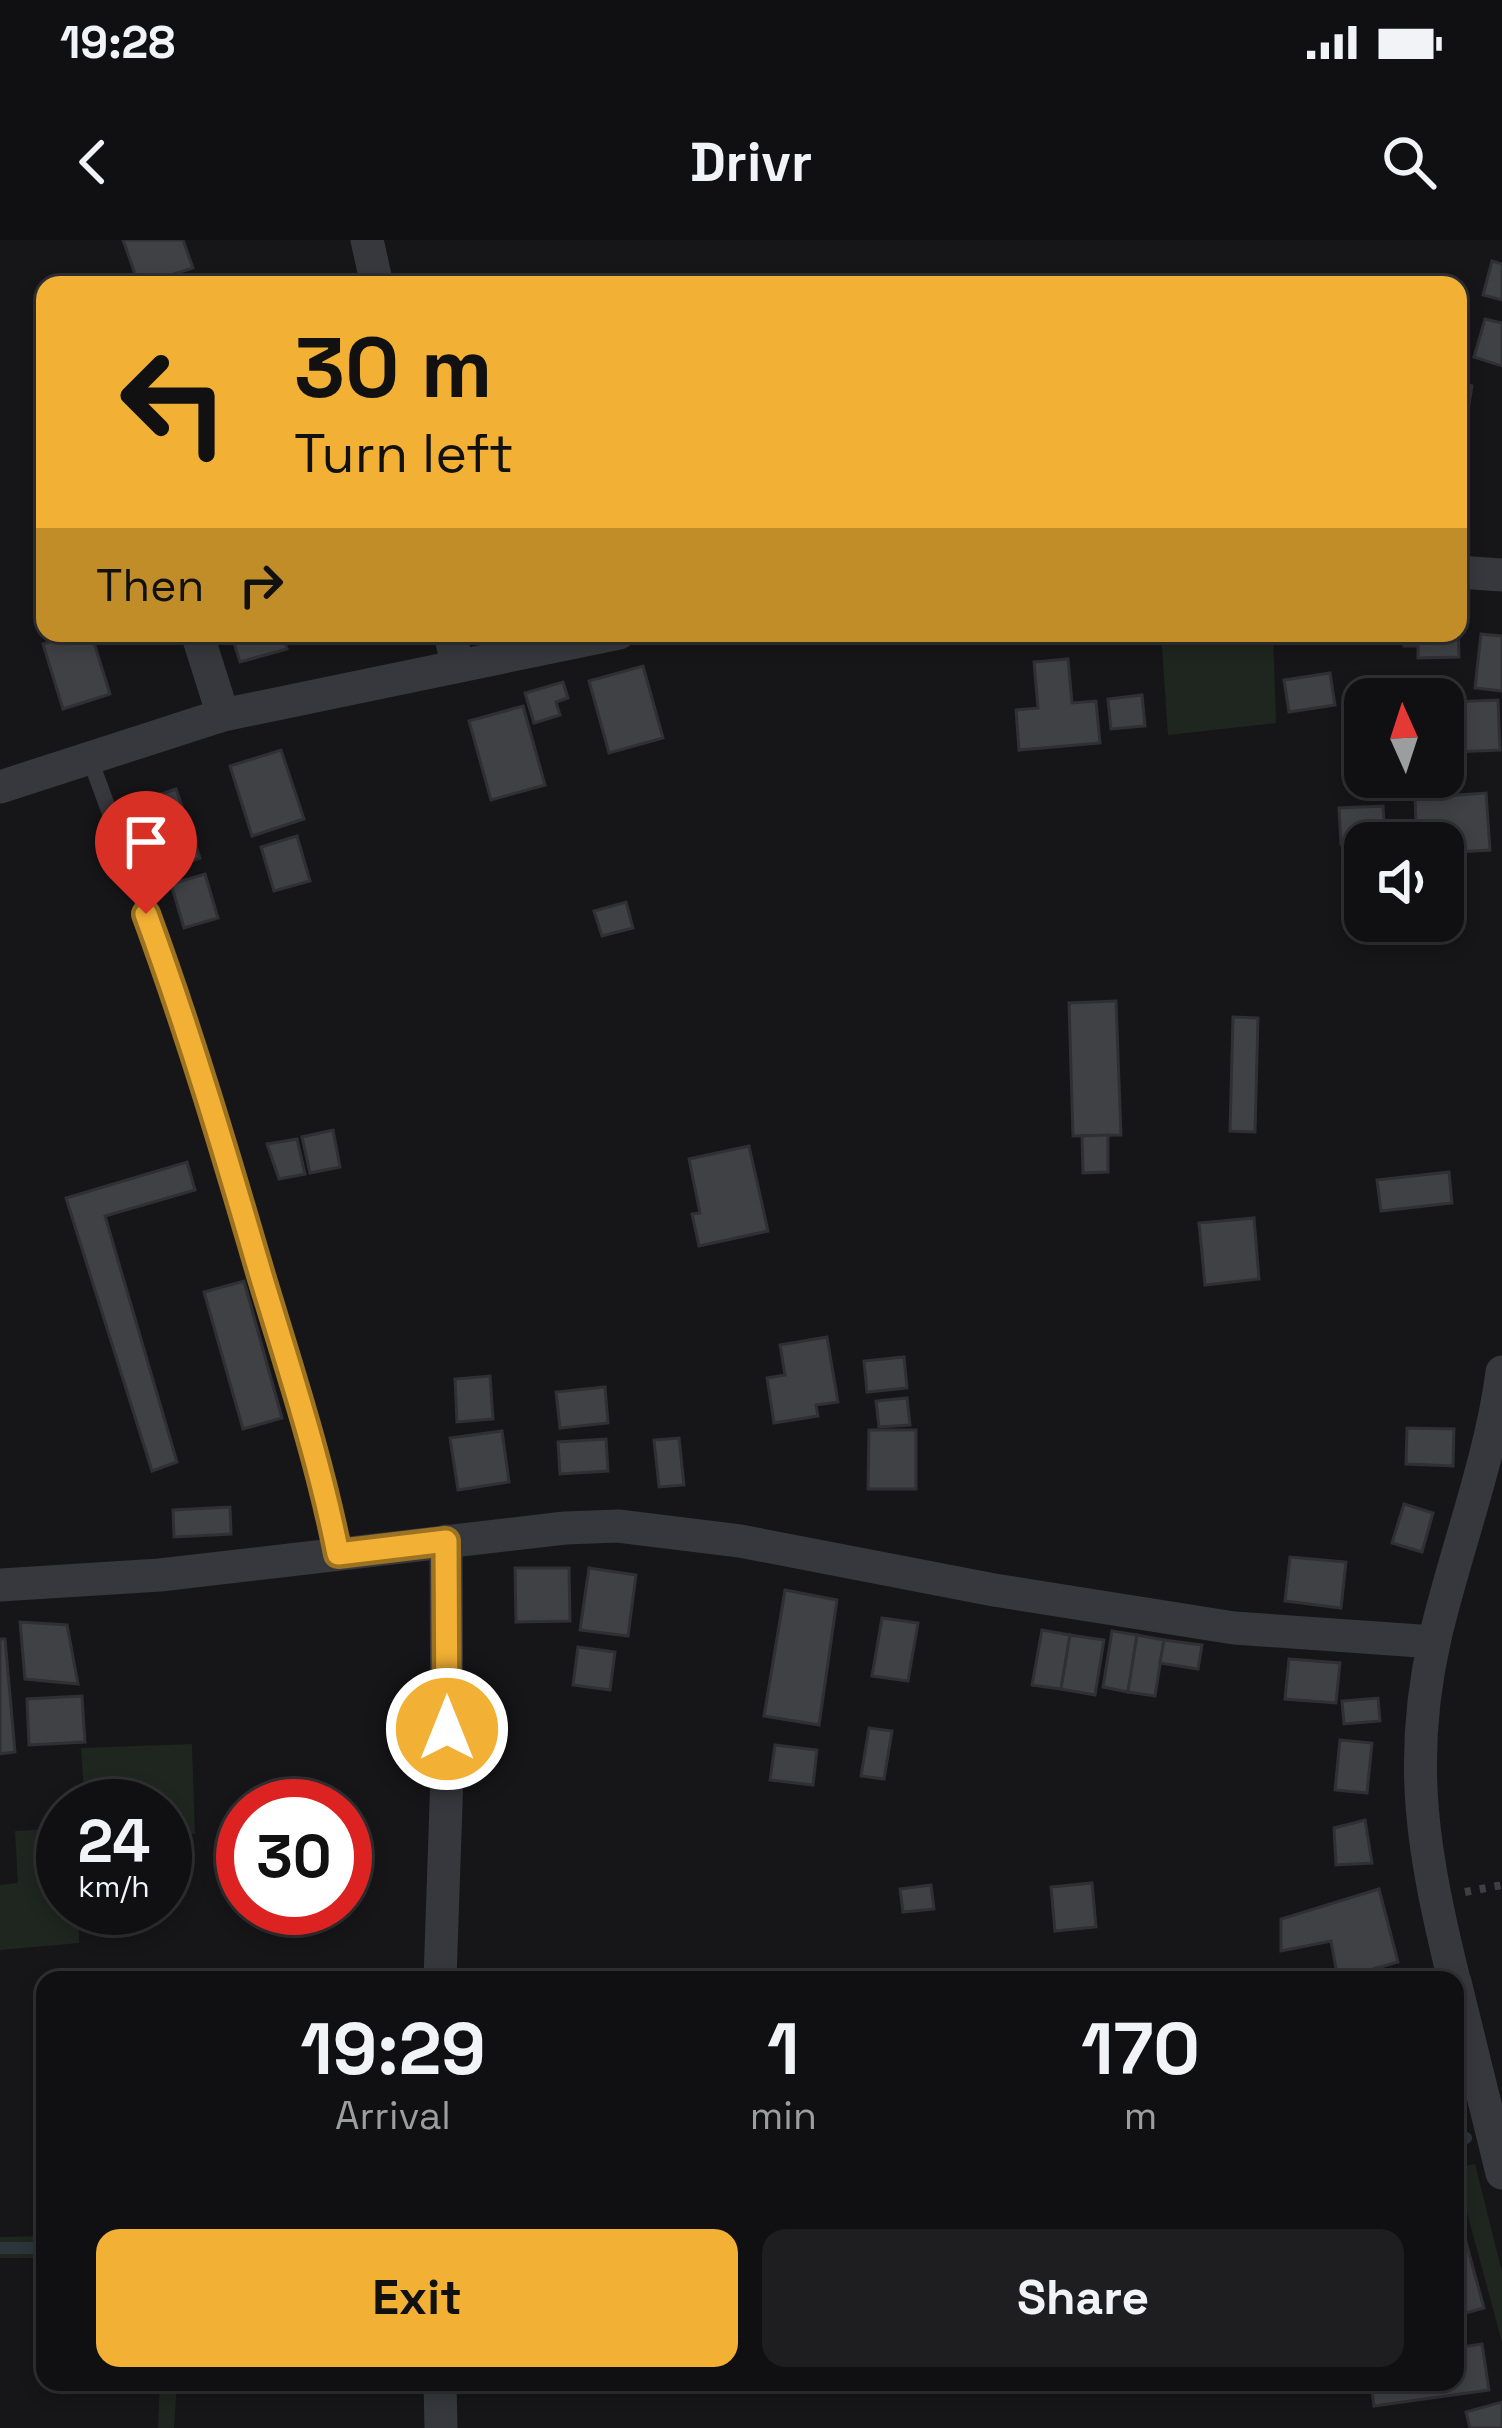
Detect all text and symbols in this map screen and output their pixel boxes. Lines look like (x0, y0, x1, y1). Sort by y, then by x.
text: 19:28 (60, 14, 175, 71)
text: Drivr (690, 128, 812, 197)
icon: back (60, 129, 126, 195)
icon: search (1376, 129, 1442, 195)
text: 30 m (294, 314, 493, 422)
icon: left (96, 324, 252, 480)
text: Turn left (294, 419, 514, 488)
icon: right (228, 552, 294, 618)
text: Then (96, 557, 204, 614)
north arrow (1344, 678, 1464, 798)
map controls (1344, 678, 1464, 942)
pin (95, 791, 197, 914)
icon: arrive (113, 809, 179, 875)
button: sound (1344, 822, 1464, 942)
position arrow (384, 1666, 510, 1792)
speed limit sign: 30 (216, 1779, 372, 1935)
text: 24 (78, 1803, 150, 1880)
text: km/h (78, 1867, 150, 1906)
text: 19:29 (300, 2003, 486, 2095)
text: 1 (767, 2003, 800, 2095)
text: 170 (1081, 2003, 1200, 2095)
text: Arrival (335, 2091, 451, 2140)
text: min (750, 2091, 817, 2140)
text: m (1124, 2091, 1157, 2140)
button: Exit (96, 2229, 738, 2367)
button: Share (762, 2229, 1404, 2367)

